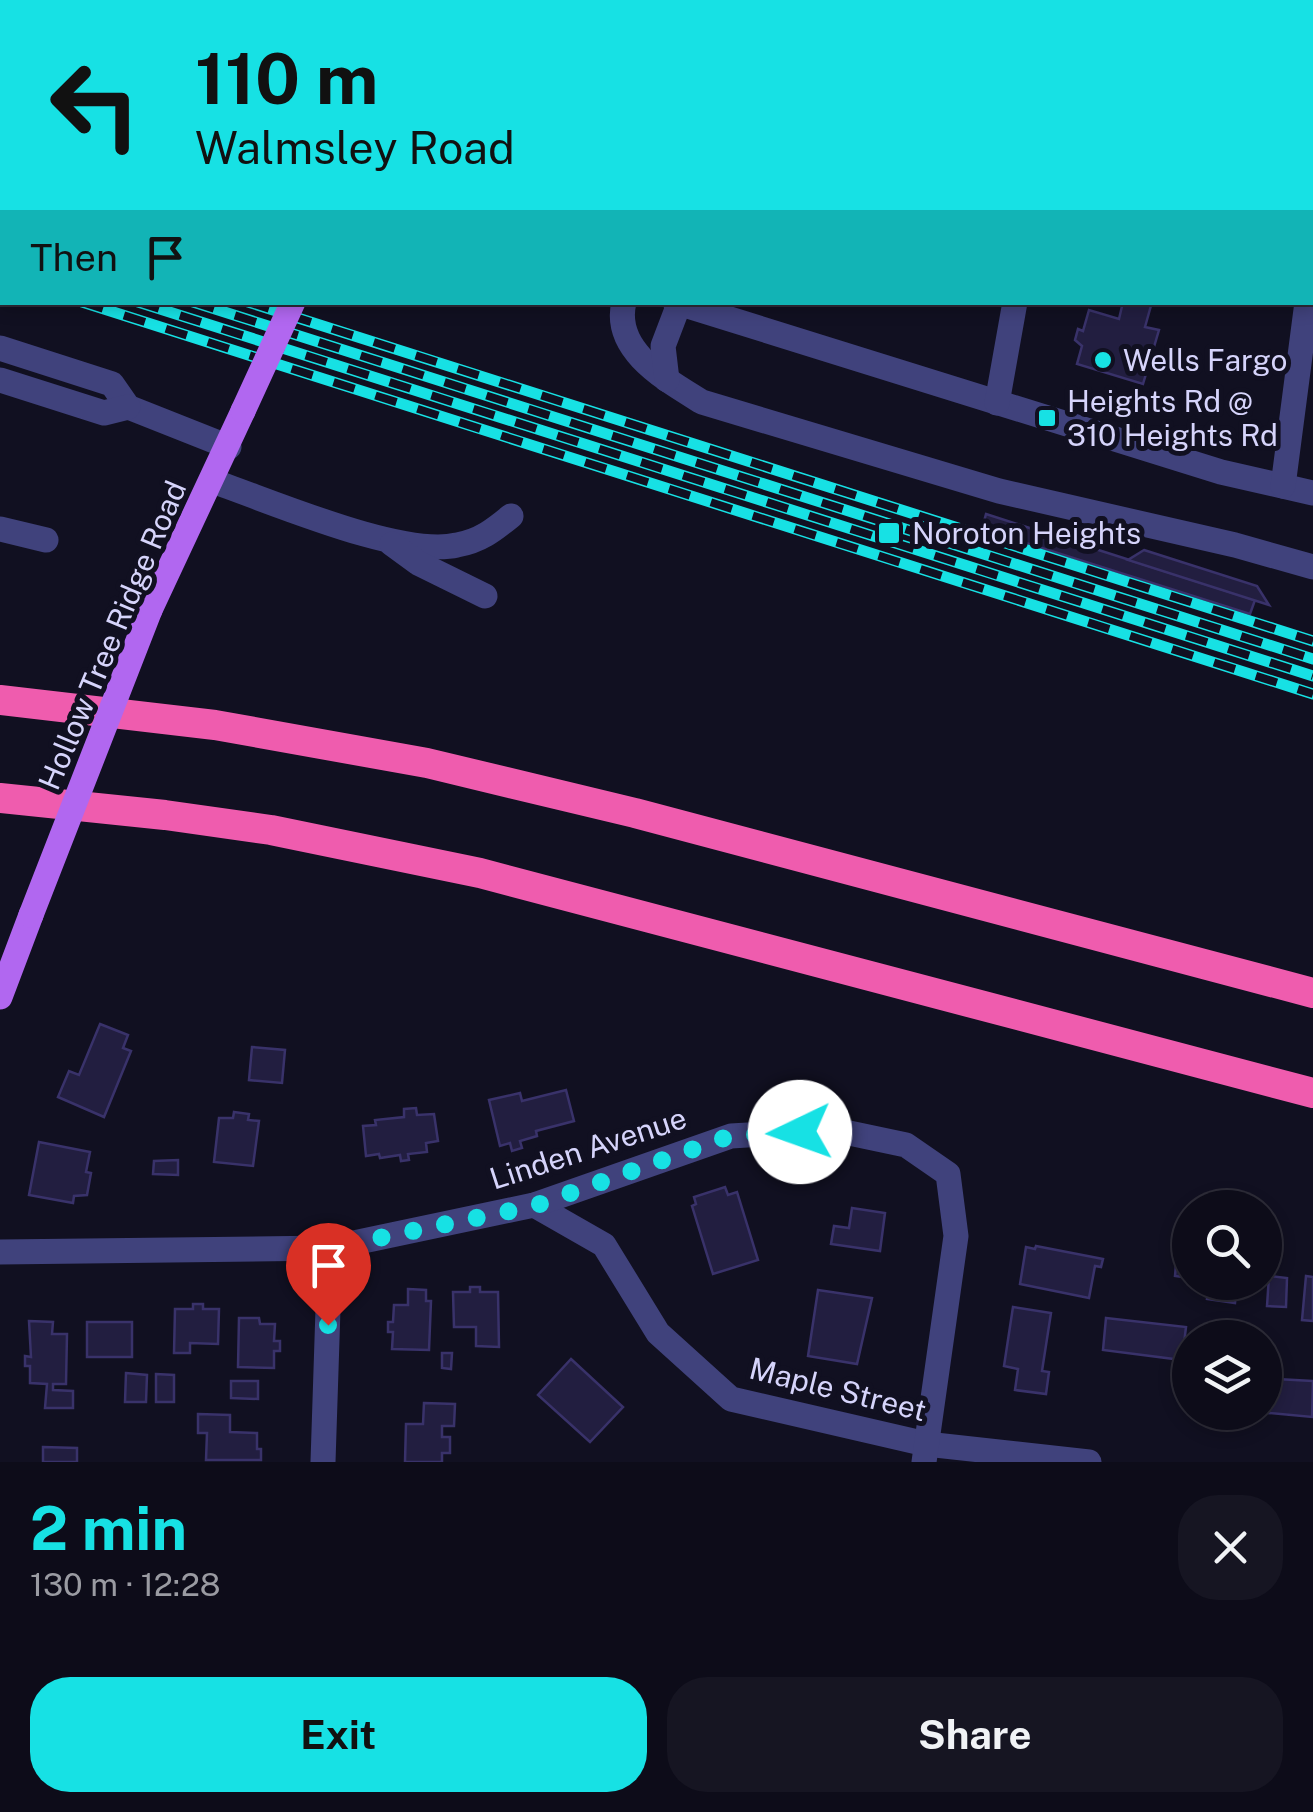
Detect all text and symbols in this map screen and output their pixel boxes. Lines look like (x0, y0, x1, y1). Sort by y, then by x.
text: 110 m (195, 37, 379, 120)
icon: left (30, 40, 160, 170)
text: Walmsley Road (195, 121, 515, 174)
icon: arrive (138, 230, 193, 285)
text: Then (30, 235, 118, 280)
place label: Wells Fargo (1123, 342, 1287, 378)
marker: Wells Fargo (1092, 349, 1114, 371)
place label: Heights Rd @ 310 Heights Rd (1067, 383, 1278, 453)
marker: Heights Rd @ 310 Heights Rd (1036, 407, 1058, 429)
street label: Hollow Tree Ridge Road (31, 475, 193, 795)
place label: Noroton Heights (912, 515, 1141, 551)
marker: Noroton Heights (876, 520, 902, 546)
position arrow (748, 1080, 852, 1184)
street label: Linden Avenue (485, 1099, 691, 1197)
map controls (1172, 1190, 1282, 1430)
button: search (1172, 1190, 1282, 1300)
pin (286, 1223, 371, 1326)
icon: arrive (301, 1238, 356, 1293)
button: layers (1172, 1320, 1282, 1430)
street label: Maple Street (746, 1350, 930, 1428)
text: 2 min (30, 1493, 187, 1564)
button: close (1178, 1495, 1283, 1600)
text: 130 m · 12:28 (30, 1566, 220, 1603)
button: Exit (30, 1677, 647, 1792)
button: Share (667, 1677, 1283, 1792)

